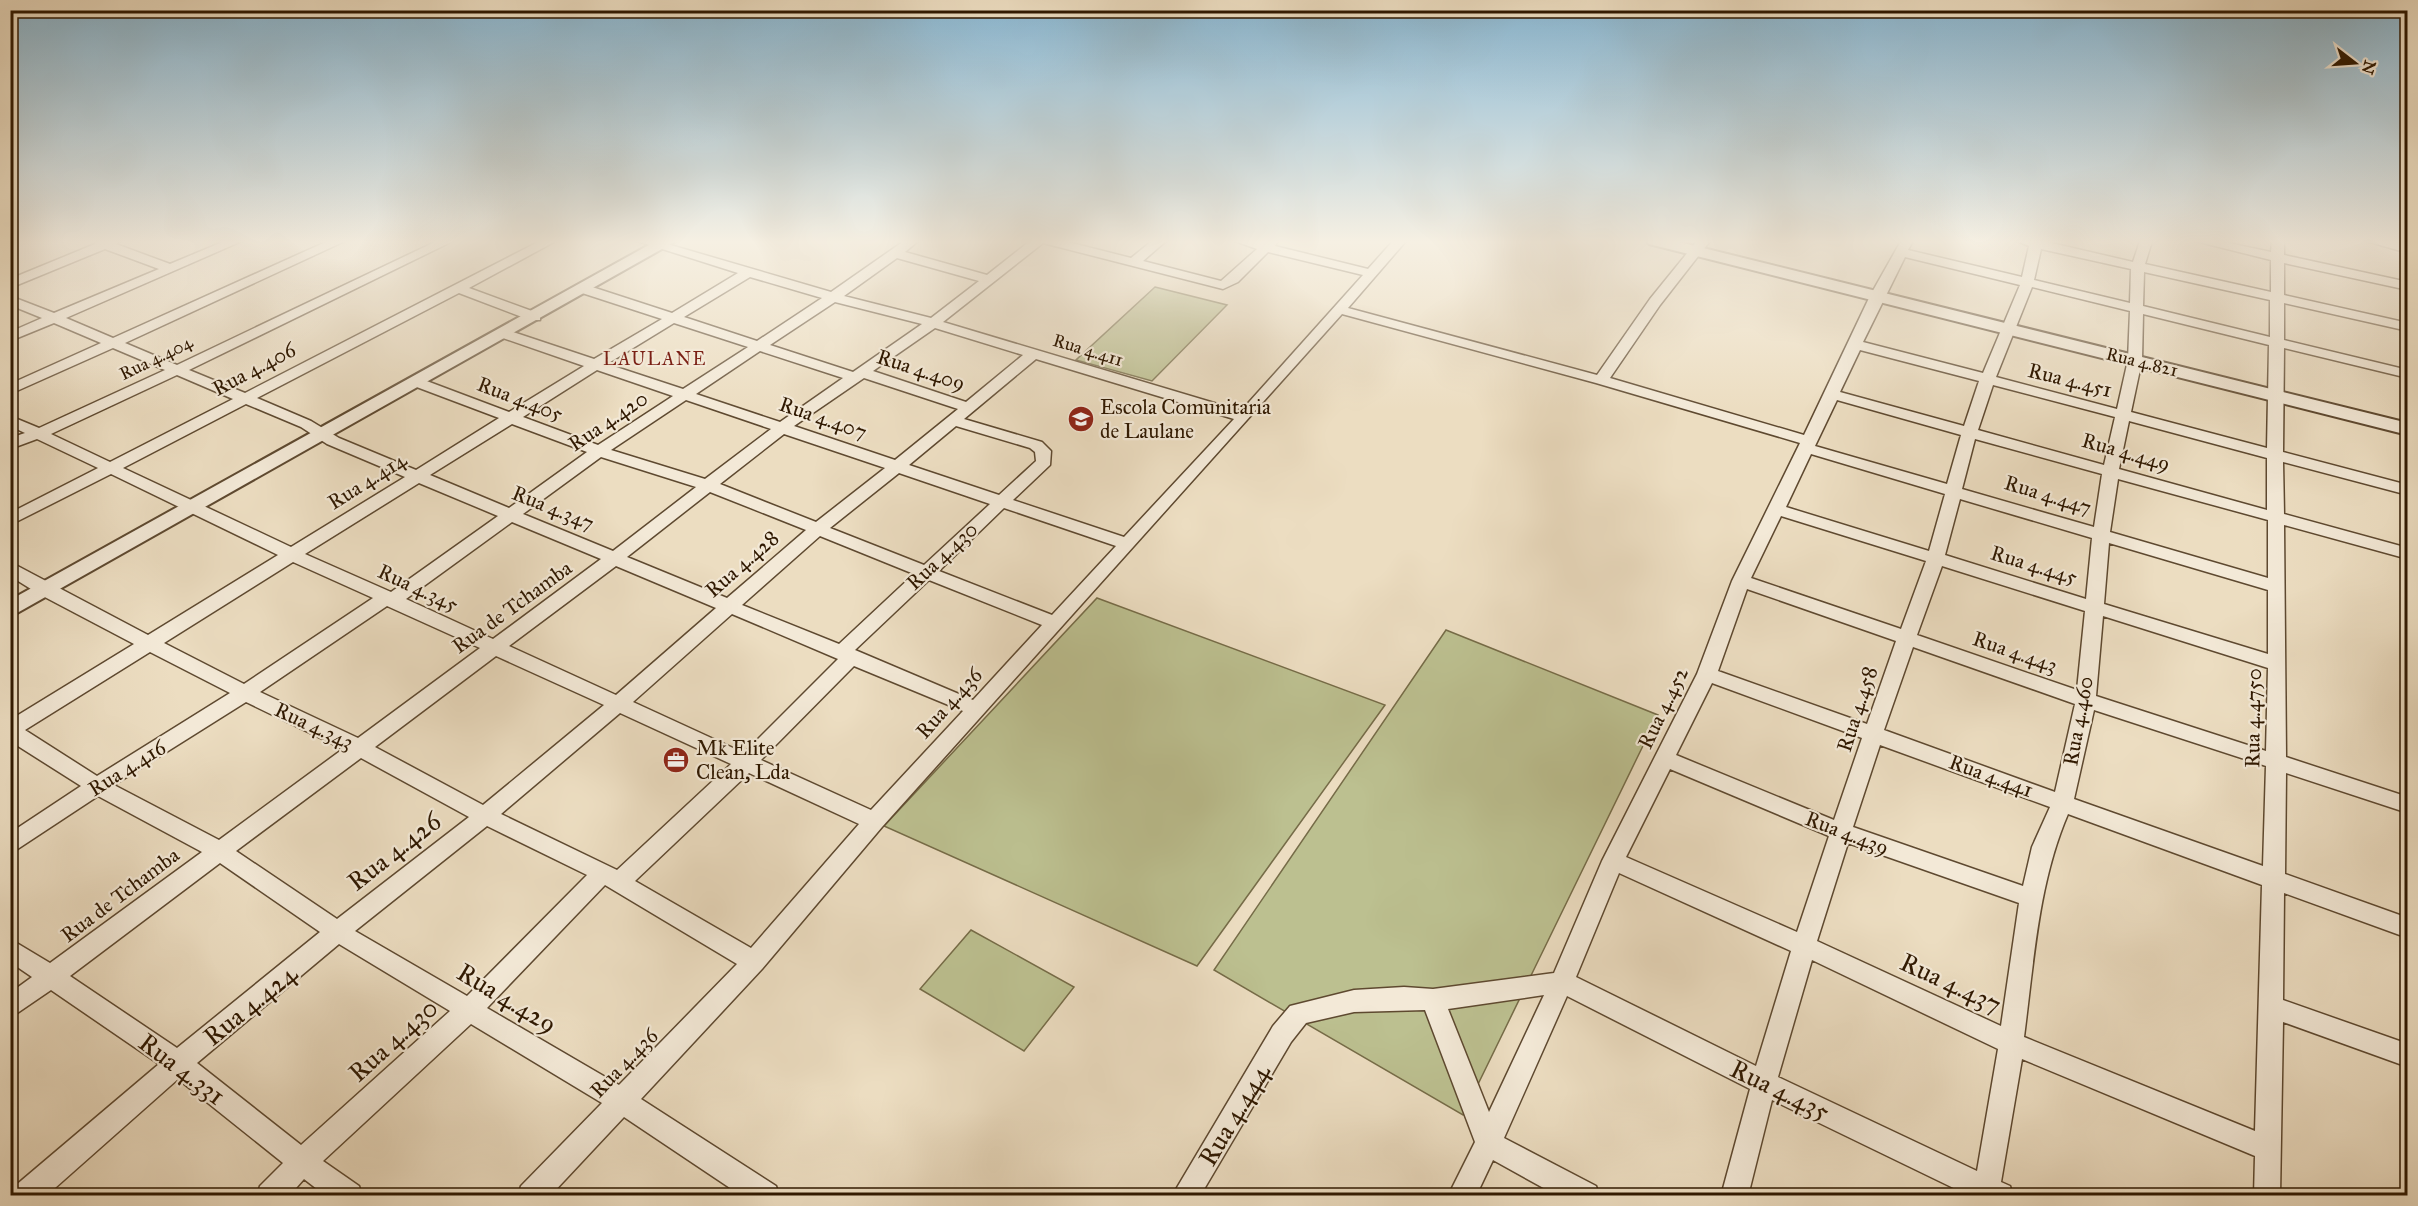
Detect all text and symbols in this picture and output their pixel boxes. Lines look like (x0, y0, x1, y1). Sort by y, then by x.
north arrow (2325, 33, 2385, 93)
text: N (2358, 58, 2380, 77)
street label: Rua 4.411 (1050, 329, 1126, 371)
street label: Rua 4.404 (116, 330, 197, 385)
street label: Rua 4.406 (208, 336, 301, 402)
street label: Rua 4.821 (2104, 342, 2180, 382)
street label: Rua 4.409 (874, 344, 968, 396)
district label: LAULANE (603, 348, 707, 370)
street label: Rua 4.451 (2025, 357, 2115, 403)
street label: Rua 4.405 (474, 371, 567, 427)
street label: Rua 4.420 (563, 385, 653, 457)
street label: Rua 4.407 (776, 391, 870, 445)
place label: Escola Comunitaria de Laulane (1100, 394, 1271, 444)
school or university icon: Escola Comunitaria de Laulane (1066, 404, 1096, 434)
street label: Rua 4.449 (2079, 427, 2173, 477)
street label: Rua 4.414 (323, 446, 412, 515)
street label: Rua 4.447 (2001, 469, 2095, 521)
street label: Rua 4.347 (508, 480, 598, 536)
street label: Rua 4.430 (901, 516, 983, 596)
street label: Rua 4.428 (700, 525, 784, 603)
street label: Rua 4.445 (1988, 540, 2081, 591)
street label: Rua de Tchamba (447, 555, 577, 659)
street label: Rua 4.345 (374, 558, 462, 618)
street label: Rua 4.443 (1969, 625, 2061, 679)
street label: Rua 4.436 (910, 661, 989, 744)
street label: Rua 4.452 (1632, 662, 1694, 753)
street label: Rua 4.458 (1831, 663, 1883, 755)
street label: Rua 4.4750 (2239, 668, 2267, 768)
street label: Rua 4.460 (2057, 674, 2099, 768)
street label: Rua 4.343 (270, 696, 358, 756)
street label: Rua 4.416 (83, 733, 172, 802)
place label: Mk Elite Clean, Lda (696, 735, 790, 785)
office icon: Mk Elite Clean, Lda (661, 745, 691, 775)
street label: Rua 4.441 (1945, 749, 2037, 803)
street label: Rua 4.426 (341, 804, 448, 897)
street label: Rua 4.439 (1802, 805, 1892, 861)
street label: Rua de Tchamba (56, 842, 185, 948)
street label: Rua 4.437 (1895, 946, 2007, 1020)
street label: Rua 4.429 (451, 956, 563, 1040)
street label: Rua 4.424 (197, 957, 304, 1052)
street label: Rua 4.430 (342, 992, 444, 1088)
street label: Rua 4.436 (585, 1022, 664, 1103)
street label: Rua 4.331 (132, 1026, 232, 1112)
street label: Rua 4.435 (1725, 1052, 1835, 1128)
street label: Rua 4.444 (1191, 1058, 1277, 1172)

